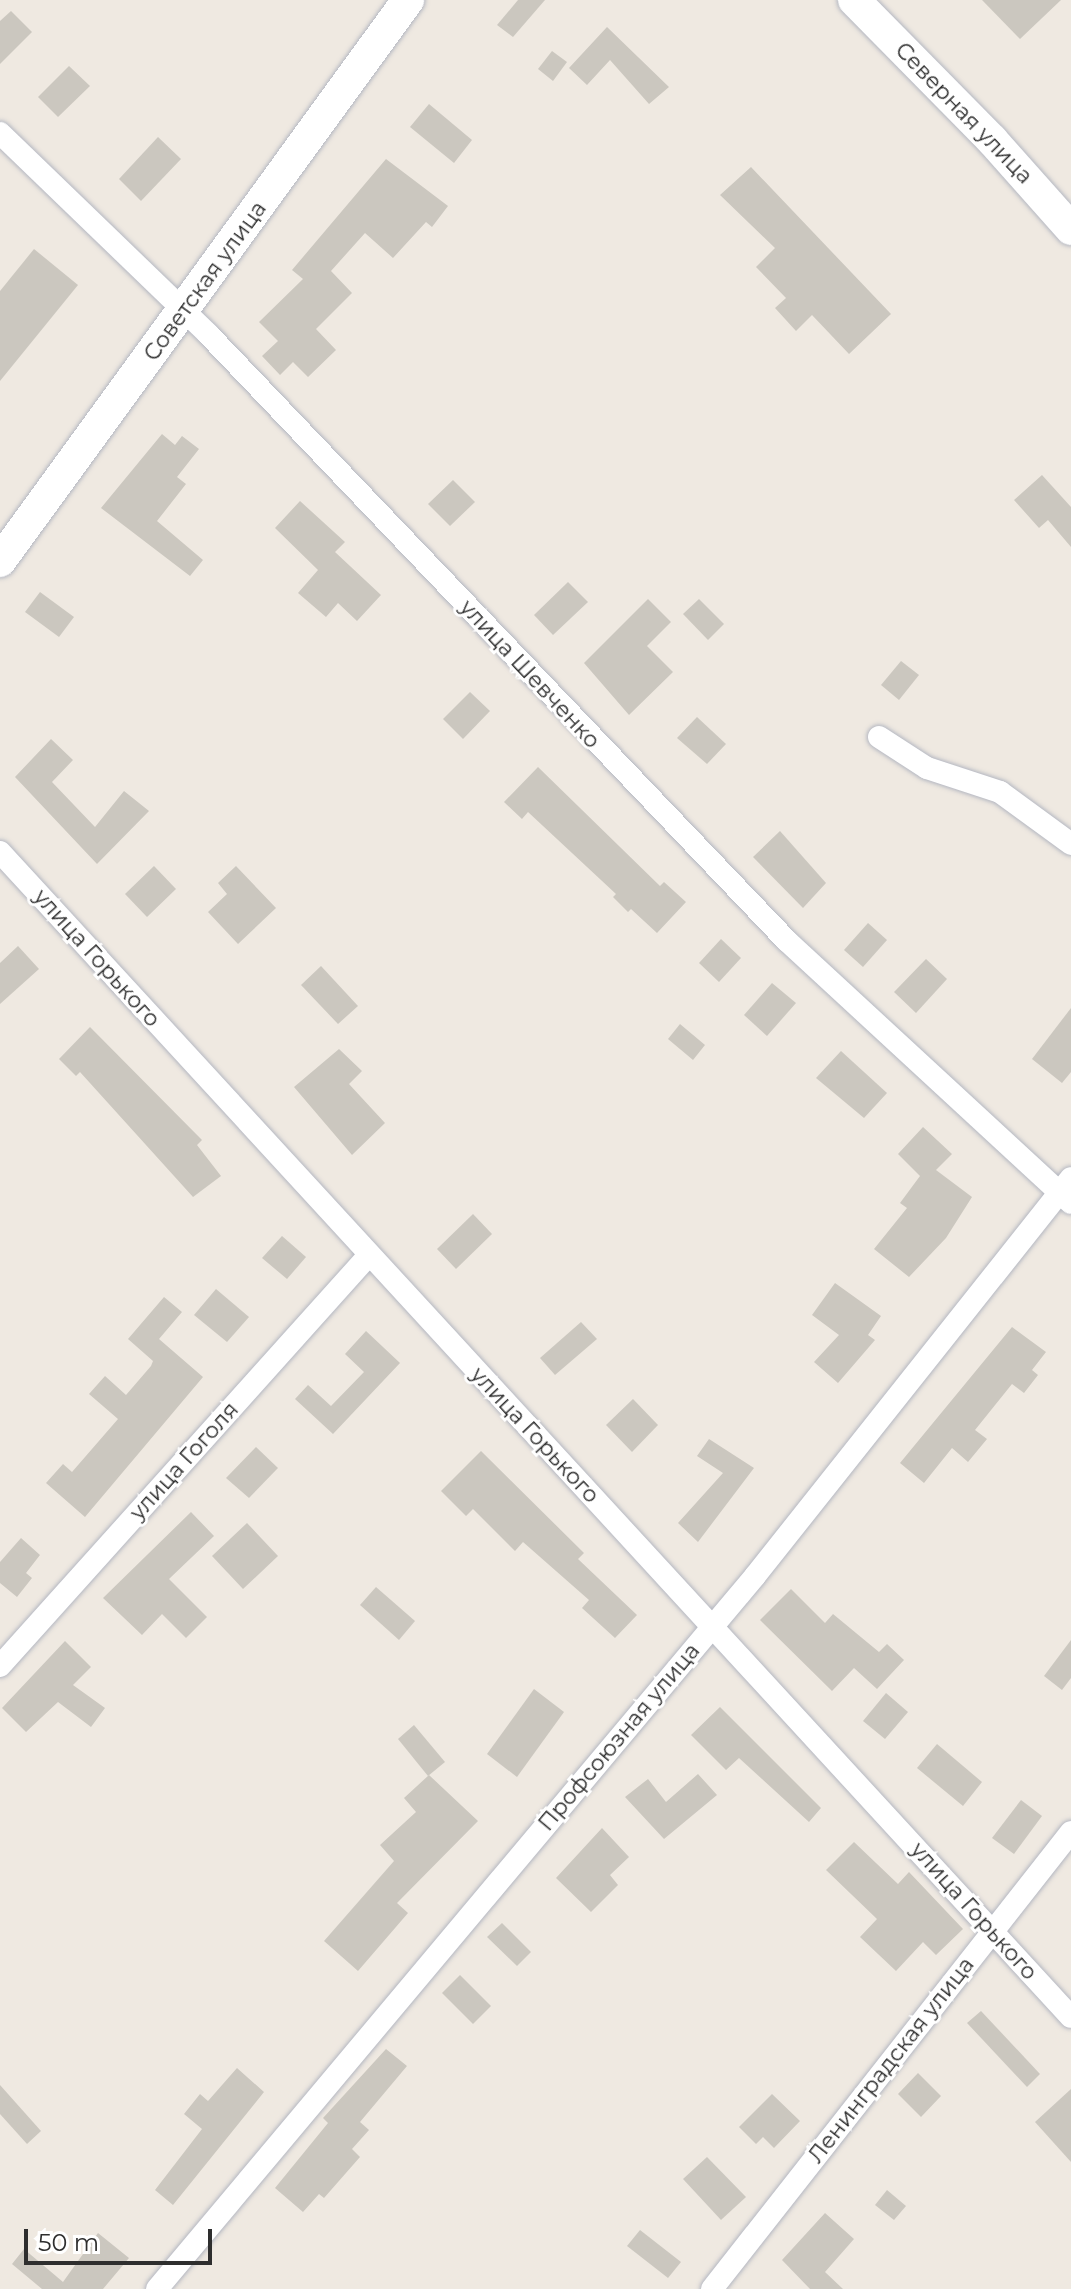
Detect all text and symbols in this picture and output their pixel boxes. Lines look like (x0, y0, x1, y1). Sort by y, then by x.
street label: Северная улица (890, 37, 1038, 189)
street label: Советская улица (138, 196, 272, 366)
street label: улица Шевченко (454, 594, 606, 754)
street label: улица Горького (28, 884, 166, 1032)
street label: улица Горького (465, 1362, 605, 1508)
street label: улица Гоголя (124, 1397, 244, 1525)
street label: Профсоюзная улица (533, 1638, 705, 1836)
street label: улица Горького (905, 1837, 1043, 1985)
street label: Ленинградская улица (802, 1952, 980, 2168)
scale bar (28, 2213, 216, 2263)
text: 50 m (38, 2228, 99, 2257)

